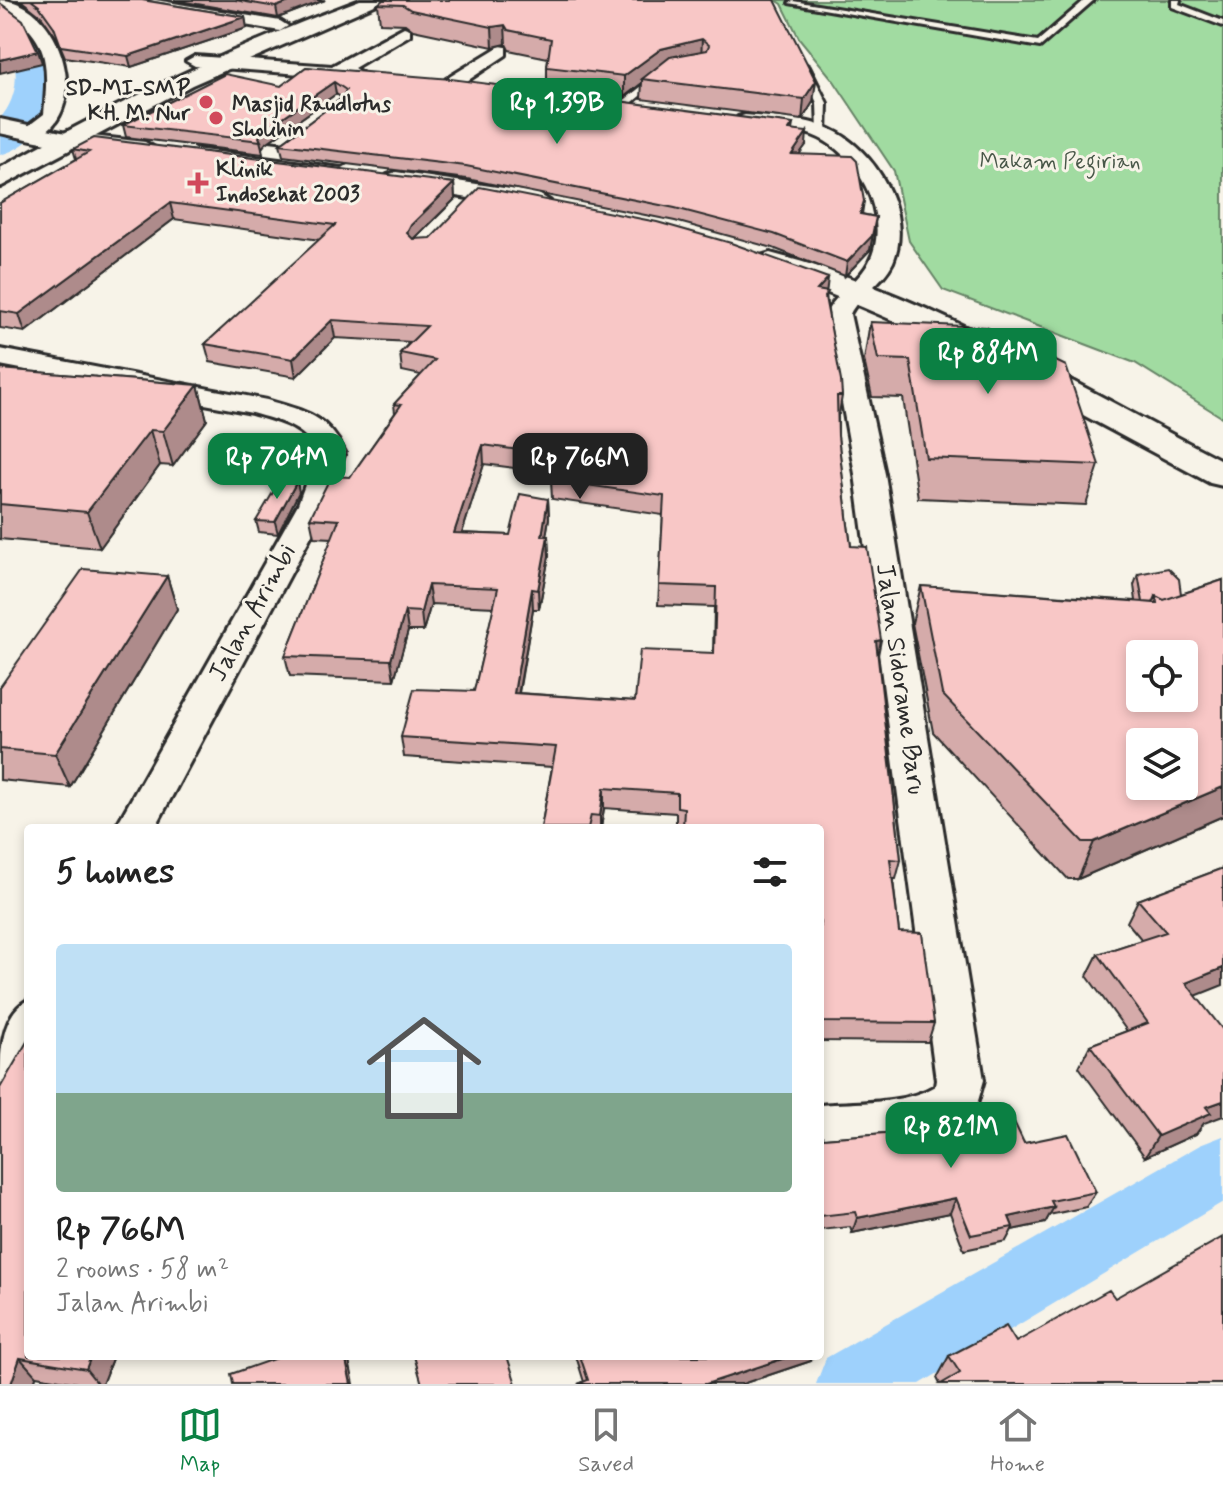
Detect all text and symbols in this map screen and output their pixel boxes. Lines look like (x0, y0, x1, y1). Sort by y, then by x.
place label: SD-MI-SMP KH. M. Nur (66, 75, 191, 128)
pin: Rp 1.39B (474, 78, 640, 146)
text: Rp 1.39B (510, 87, 604, 121)
place label: Masjid Raudlotus Sholihin (232, 91, 391, 144)
marker: SD-MI-SMP KH. M. Nur (197, 93, 215, 111)
marker: Masjid Raudlotus Sholihin (207, 109, 225, 127)
park label: Makam Pegirian (979, 148, 1141, 179)
place label: Klinik Indosehat 2003 (216, 156, 360, 209)
marker: Klinik Indosehat 2003 (187, 172, 209, 194)
pin: Rp 884M (914, 328, 1062, 396)
text: Rp 884M (938, 337, 1038, 371)
pin: Rp 704M (203, 433, 351, 501)
pin: Rp 766M (506, 433, 654, 501)
text: Rp 704M (226, 442, 328, 476)
text: Rp 766M (531, 442, 629, 476)
street label: Jalan Arimbi (201, 538, 305, 688)
street label: Jalan Sidorame Baru (867, 561, 933, 797)
map controls (1126, 640, 1198, 800)
button: locate (1126, 640, 1198, 712)
button: layers (1126, 728, 1198, 800)
text: 5 homes (56, 850, 174, 895)
icon: filters (748, 850, 792, 894)
icon: home (352, 996, 496, 1140)
pin: Rp 821M (877, 1102, 1025, 1170)
text: Rp 821M (904, 1111, 998, 1145)
text: Rp 766M (56, 1208, 185, 1253)
text: 2 rooms · 58 m² (56, 1253, 229, 1287)
text: Jalan Arimbi (56, 1287, 209, 1321)
tab: Map (178, 1403, 222, 1479)
tab: Saved (578, 1403, 634, 1479)
tab: Home (990, 1403, 1045, 1479)

